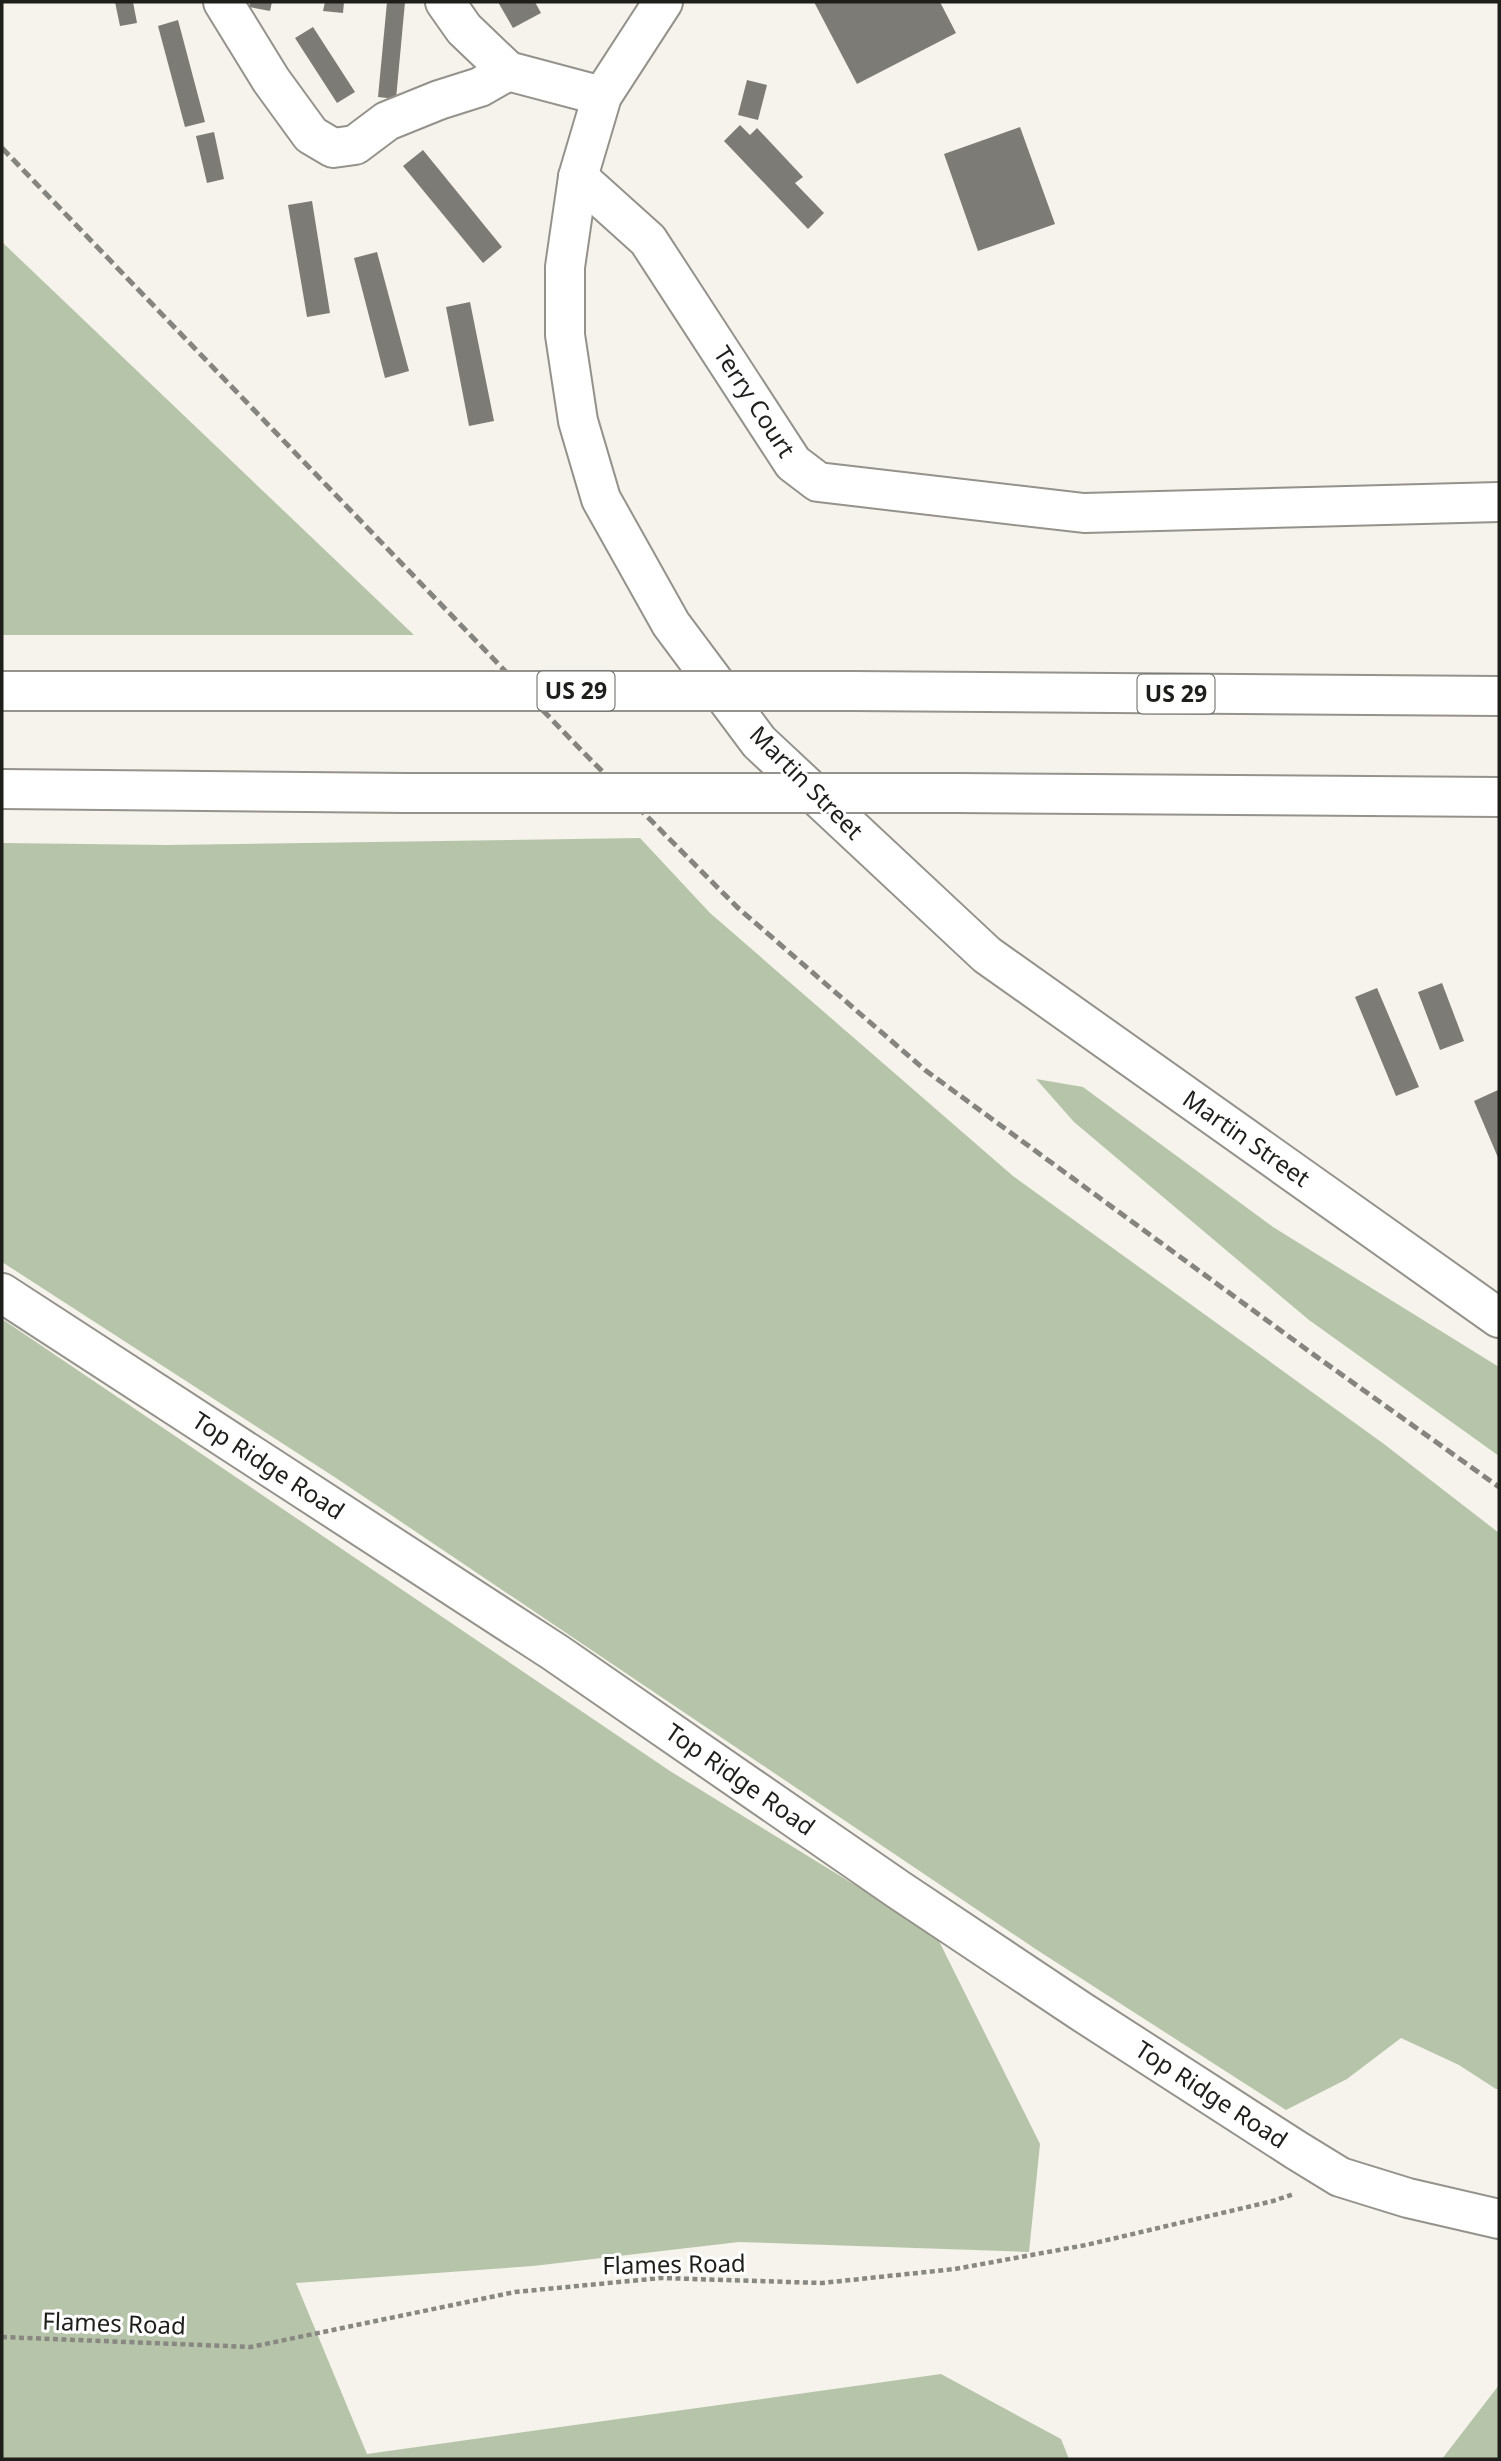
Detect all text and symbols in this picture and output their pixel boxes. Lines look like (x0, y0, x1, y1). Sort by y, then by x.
street label: Terry Court (707, 339, 804, 464)
road number: US 29 (538, 671, 614, 710)
road number: US 29 (1138, 674, 1214, 714)
street label: Martin Street (743, 718, 871, 846)
street label: Martin Street (1177, 1082, 1317, 1194)
street label: Top Ridge Road (186, 1403, 351, 1526)
street label: Top Ridge Road (660, 1715, 822, 1843)
street label: Top Ridge Road (1129, 2032, 1294, 2155)
street label: Flames Road (602, 2246, 746, 2281)
street label: Flames Road (42, 2304, 186, 2341)

